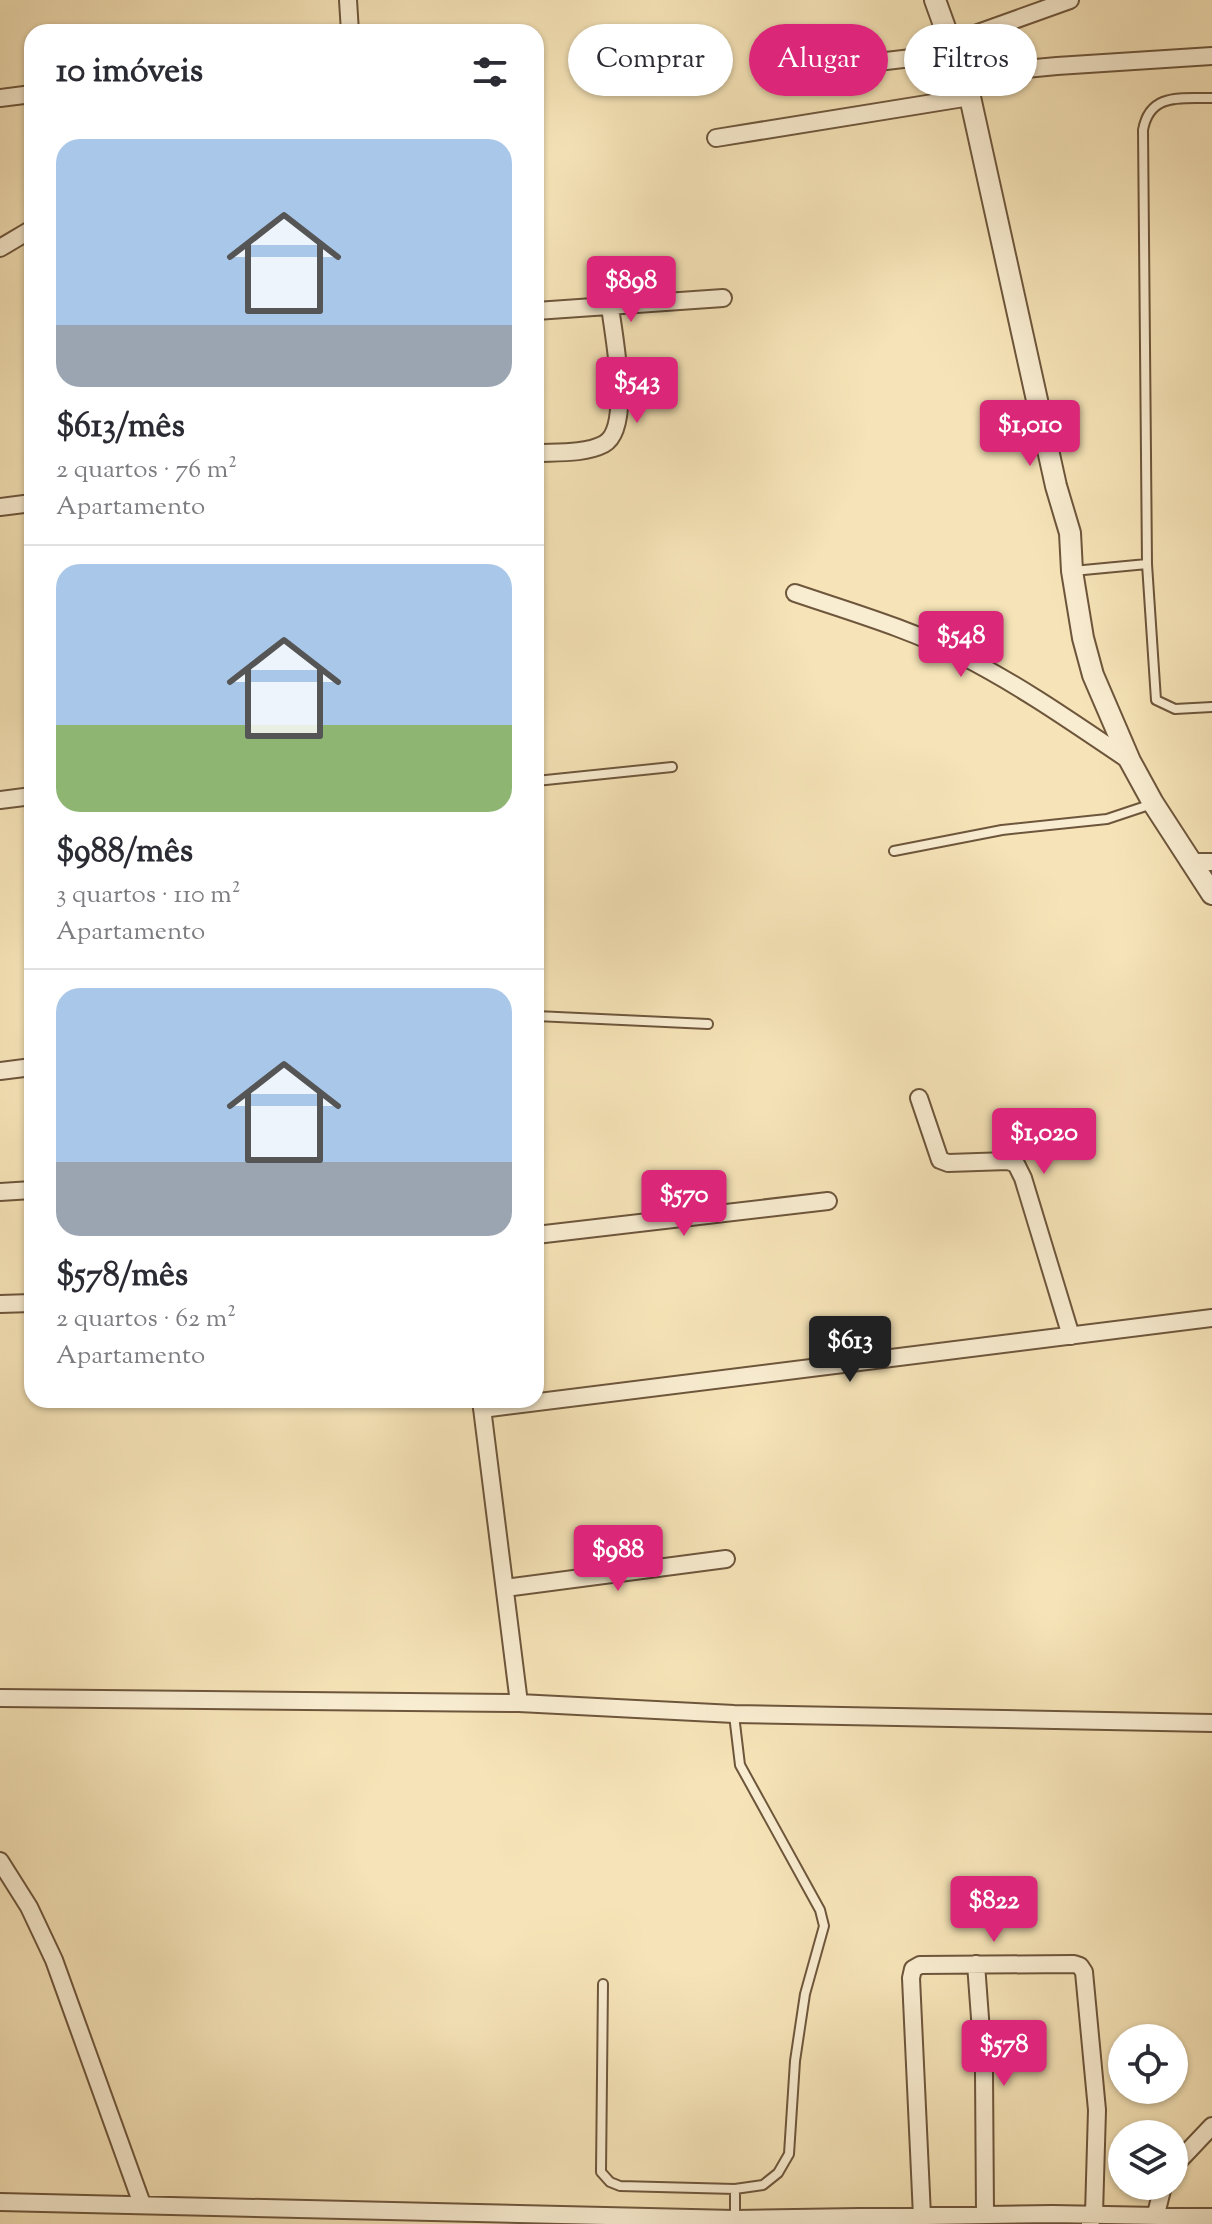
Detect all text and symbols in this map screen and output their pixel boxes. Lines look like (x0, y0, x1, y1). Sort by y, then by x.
chip: Comprar (568, 24, 733, 96)
chip: Alugar (749, 24, 888, 96)
chip: Filtros (904, 24, 1037, 96)
text: 10 imóveis (56, 48, 203, 97)
icon: filters (468, 50, 512, 94)
icon: home (212, 191, 356, 335)
pin: $898 (584, 256, 678, 324)
text: $898 (605, 263, 657, 300)
pin: $543 (590, 357, 684, 425)
text: $543 (614, 364, 660, 401)
pin: $1,010 (965, 400, 1095, 468)
text: $613/mês (56, 403, 185, 452)
text: $1,010 (998, 407, 1062, 444)
text: 2 quartos · 76 m² (56, 452, 237, 489)
text: Apartamento (56, 489, 205, 526)
pin: $548 (914, 611, 1008, 679)
icon: home (212, 616, 356, 760)
text: $548 (937, 618, 985, 655)
text: $988/mês (56, 828, 193, 877)
text: 3 quartos · 110 m² (56, 877, 241, 914)
text: Apartamento (56, 914, 205, 951)
icon: home (212, 1040, 356, 1184)
pin: $1,020 (979, 1108, 1109, 1176)
text: $1,020 (1010, 1115, 1078, 1152)
pin: $570 (637, 1170, 731, 1238)
text: $570 (659, 1177, 709, 1214)
text: $578/mês (56, 1252, 188, 1301)
text: 2 quartos · 62 m² (56, 1301, 236, 1338)
pin: $613 (803, 1316, 897, 1384)
text: $613 (827, 1323, 873, 1360)
text: Apartamento (56, 1338, 205, 1375)
pin: $988 (571, 1525, 665, 1593)
text: $988 (592, 1532, 644, 1569)
pin: $822 (947, 1876, 1041, 1944)
text: $822 (969, 1883, 1019, 1920)
pin: $578 (957, 2020, 1051, 2088)
map controls (1108, 2024, 1188, 2200)
button: locate (1108, 2024, 1188, 2104)
text: $578 (980, 2027, 1028, 2064)
button: layers (1108, 2120, 1188, 2200)

